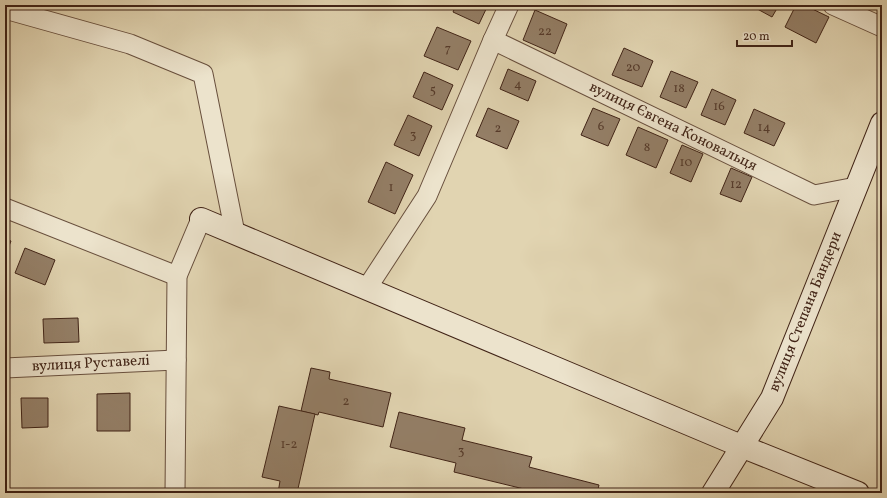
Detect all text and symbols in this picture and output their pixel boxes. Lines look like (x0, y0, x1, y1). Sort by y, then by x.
scale bar (737, 22, 792, 48)
house number: 22 (538, 23, 552, 41)
text: 20 m (743, 29, 770, 45)
house number: 7 (445, 40, 451, 58)
house number: 20 (626, 59, 641, 77)
house number: 4 (514, 76, 522, 94)
street label: вулиця Євгена Коновальця (585, 77, 761, 177)
house number: 18 (673, 80, 685, 98)
house number: 5 (430, 82, 436, 100)
house number: 16 (713, 98, 725, 116)
house number: 6 (598, 118, 605, 136)
house number: 14 (758, 119, 771, 137)
house number: 2 (495, 120, 502, 138)
house number: 3 (410, 127, 417, 145)
house number: 8 (644, 139, 650, 157)
house number: 10 (680, 154, 693, 172)
house number: 12 (730, 176, 742, 194)
house number: 1 (388, 179, 394, 197)
street label: вулиця Степана Бандери (764, 229, 848, 395)
street label: вулиця Руставелі (32, 350, 150, 378)
house number: 2 (343, 393, 350, 411)
house number: 1-2 (280, 436, 298, 454)
house number: 3 (458, 443, 465, 461)

